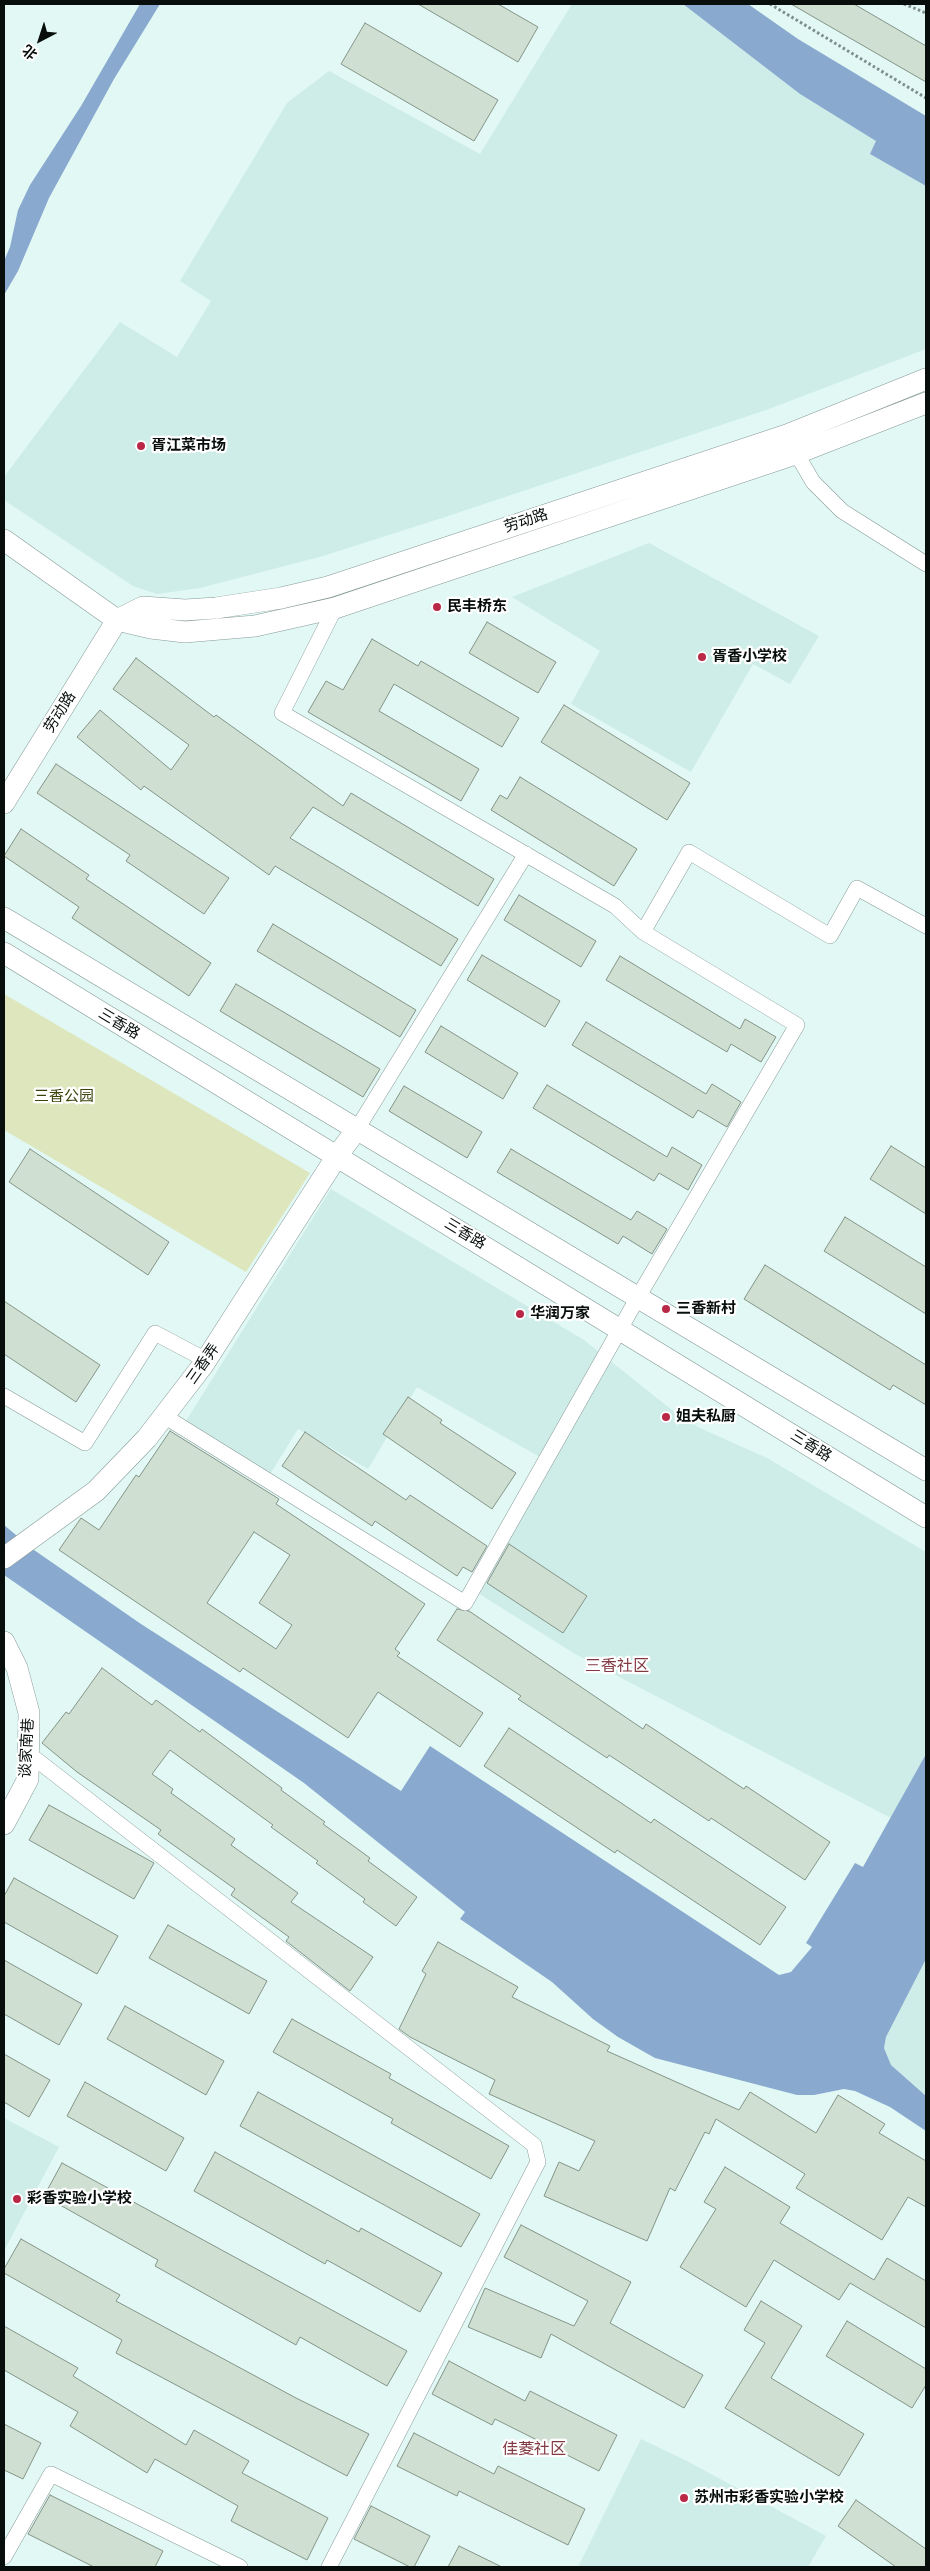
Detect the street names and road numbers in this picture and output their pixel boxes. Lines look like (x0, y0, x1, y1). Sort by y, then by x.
street label: 劳动路 (502, 505, 550, 537)
street label: 劳动路 (40, 688, 80, 736)
street label: 三香路 (95, 1005, 143, 1043)
street label: 三香路 (441, 1215, 489, 1253)
street label: 三香弄 (183, 1340, 223, 1388)
street label: 三香路 (787, 1426, 835, 1466)
street label: 谈家南巷 (16, 1718, 38, 1778)

